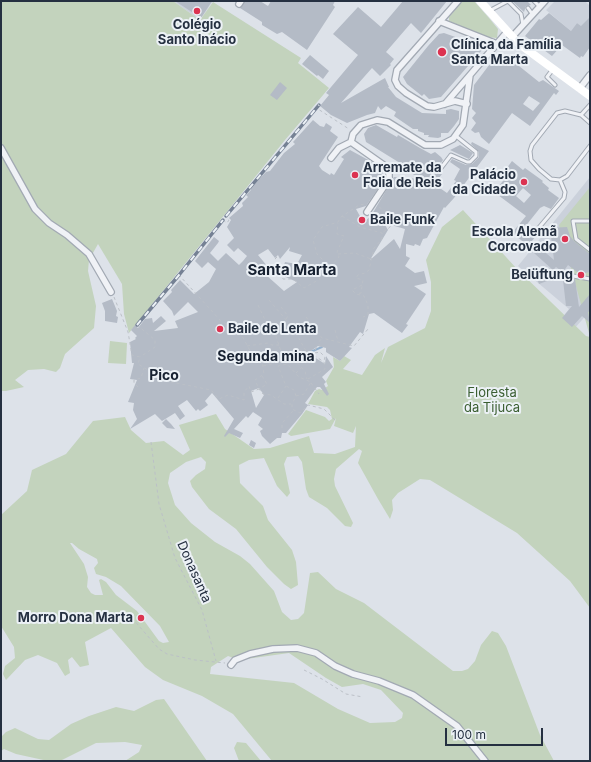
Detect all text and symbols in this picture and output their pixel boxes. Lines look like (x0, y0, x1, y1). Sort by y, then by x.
marker: Colégio Santo Inácio (192, 6, 202, 16)
place label: Colégio Santo Inácio (158, 17, 236, 48)
place label: Clínica da Família Santa Marta (451, 37, 561, 68)
marker: Clínica da Família Santa Marta (436, 46, 448, 58)
place label: Arremate da Folia de Reis (363, 160, 442, 191)
place label: Palácio da Cidade (452, 167, 516, 198)
marker: Arremate da Folia de Reis (350, 170, 360, 180)
marker: Palácio da Cidade (519, 177, 529, 187)
place label: Baile Funk (370, 212, 435, 228)
marker: Baile Funk (357, 215, 367, 225)
place label: Escola Alemã Corcovado (472, 224, 557, 255)
marker: Escola Alemã Corcovado (560, 234, 570, 244)
district label: Santa Marta (247, 261, 337, 279)
place label: Belüftung (511, 267, 573, 283)
marker: Belüftung (576, 270, 586, 280)
place label: Baile de Lenta (228, 321, 317, 337)
marker: Baile de Lenta (215, 324, 225, 334)
district label: Segunda mina (217, 349, 315, 365)
district label: Pico (149, 368, 179, 384)
park label: Floresta da Tijuca (464, 385, 520, 416)
street label: Donasanta (174, 539, 214, 605)
place label: Morro Dona Marta (18, 610, 133, 626)
marker: Morro Dona Marta (136, 613, 146, 623)
scale bar (447, 720, 545, 746)
text: 100 m (452, 727, 486, 742)

